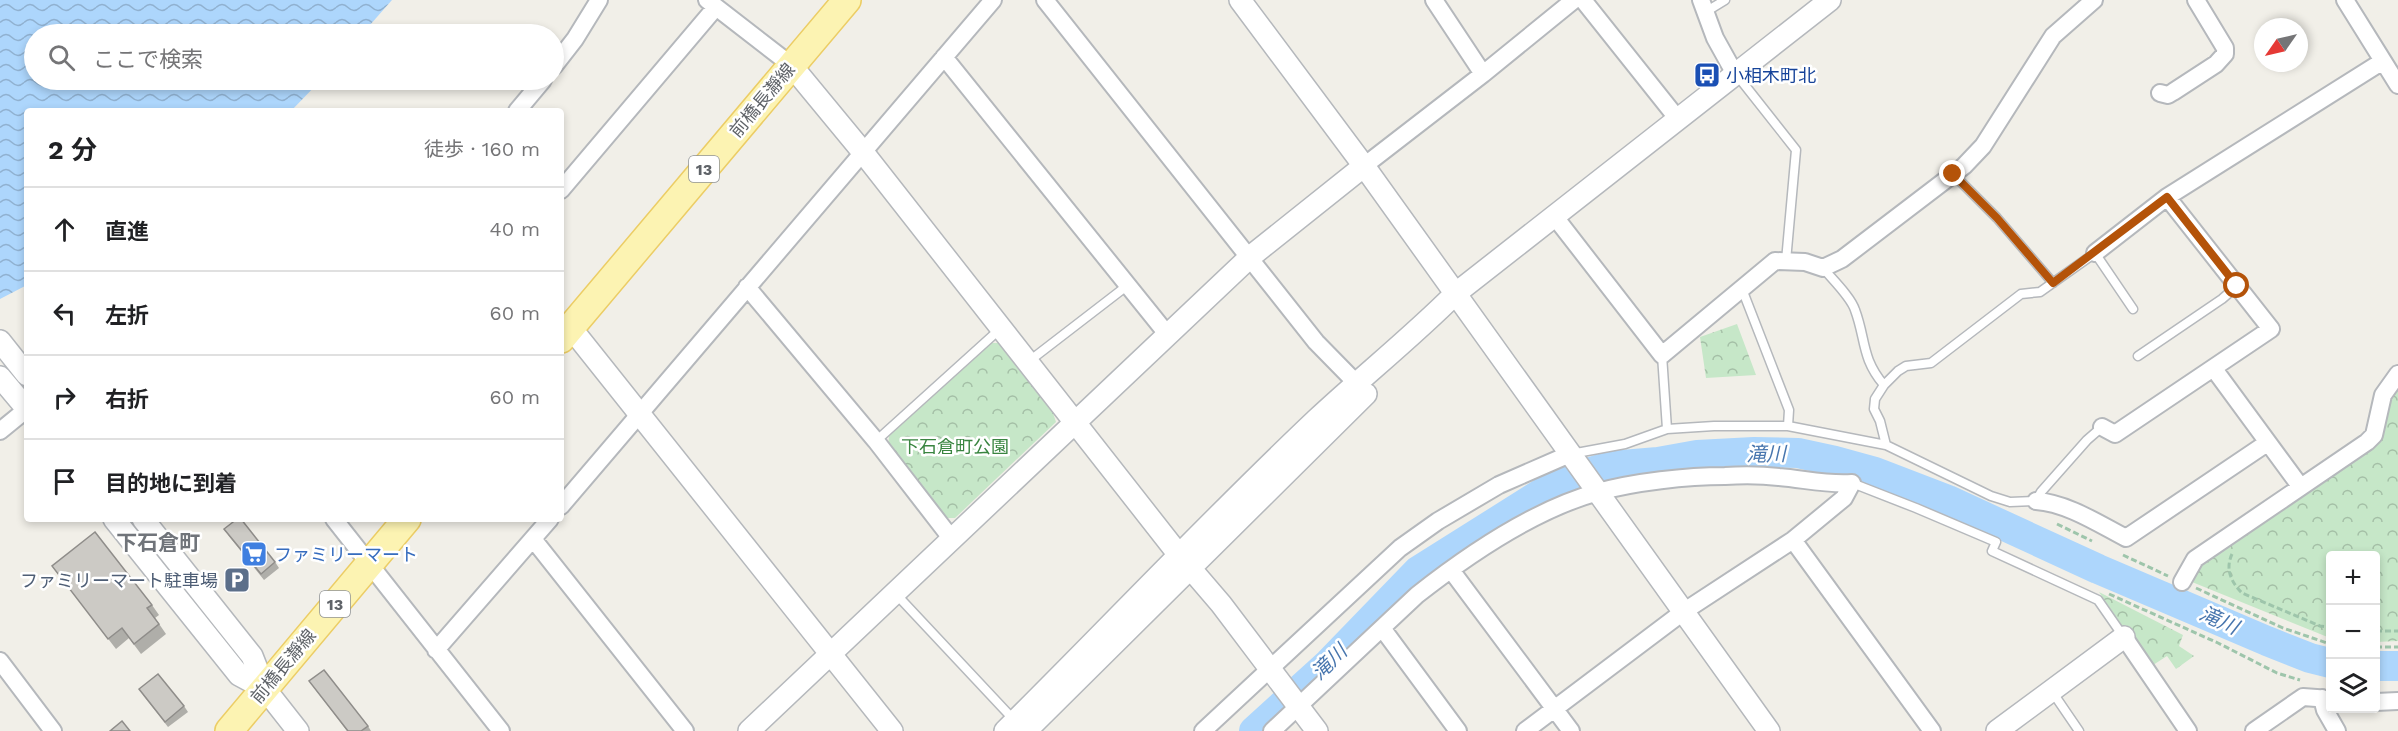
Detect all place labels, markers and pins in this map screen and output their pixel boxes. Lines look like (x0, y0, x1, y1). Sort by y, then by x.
bus stop icon: 小相木町北 (1692, 60, 1722, 90)
place label: 小相木町北 (1726, 65, 1816, 86)
supermarket icon: ファミリーマート (239, 539, 269, 569)
place label: ファミリーマート (274, 544, 418, 565)
parking icon: ファミリーマート駐車場 (222, 565, 252, 595)
place label: ファミリーマート駐車場 (20, 570, 218, 591)

